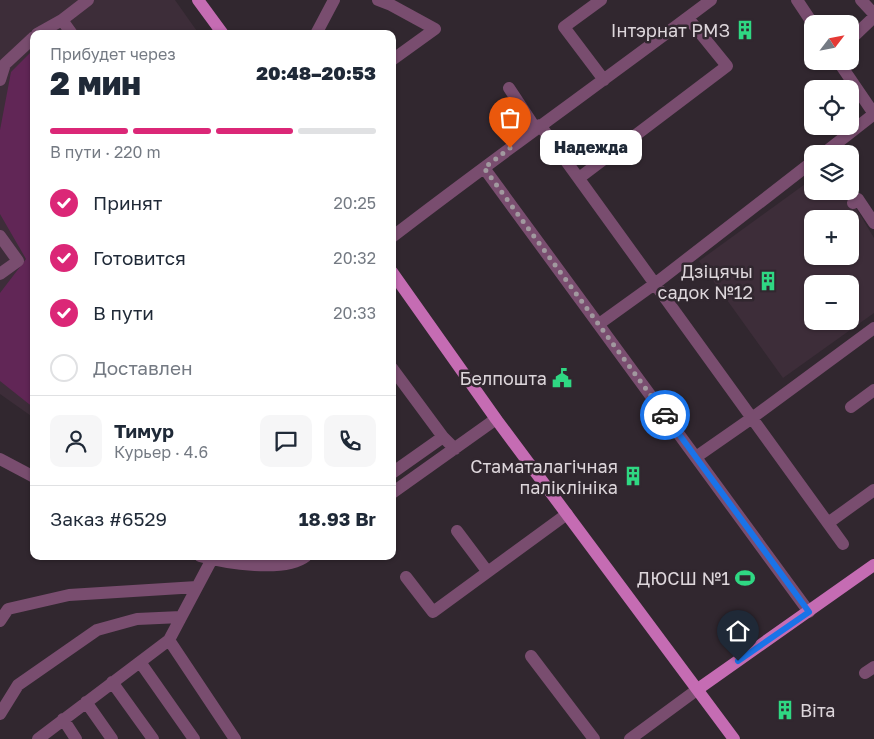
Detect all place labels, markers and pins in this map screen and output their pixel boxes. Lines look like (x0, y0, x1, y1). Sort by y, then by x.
place label: Інтэрнат РМЗ (611, 19, 730, 41)
building icon: Інтэрнат РМЗ (734, 19, 756, 41)
pin (489, 97, 531, 148)
callout: Надежда (540, 130, 642, 166)
place label: Дзіцячы садок №12 (658, 260, 753, 303)
building icon: Дзіцячы садок №12 (757, 270, 779, 292)
place label: Белпошта (459, 367, 547, 389)
public building icon: Белпошта (551, 367, 573, 389)
place label: Стаматалагічная паліклініка (470, 455, 618, 498)
building icon: Стаматалагічная паліклініка (622, 465, 644, 487)
place label: ДЮСШ №1 (637, 567, 730, 589)
sports icon: ДЮСШ №1 (734, 567, 756, 589)
pin (717, 610, 759, 661)
building icon: Віта (774, 699, 796, 721)
place label: Віта (800, 699, 836, 721)

